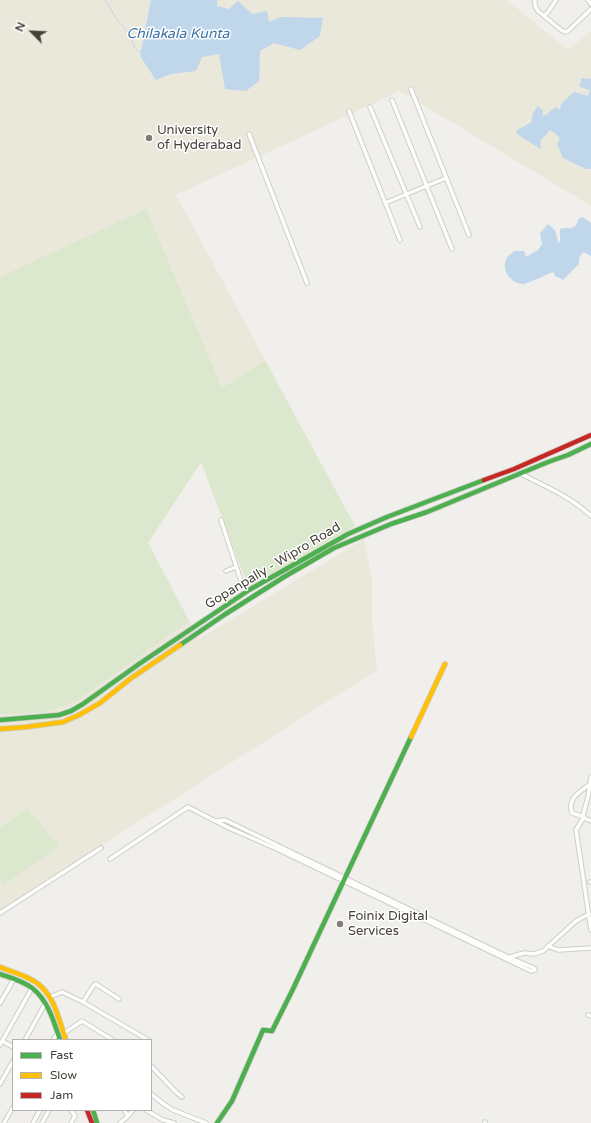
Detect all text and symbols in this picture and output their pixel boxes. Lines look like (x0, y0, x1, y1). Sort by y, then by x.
north arrow (12, 12, 52, 52)
text: N (13, 20, 28, 34)
water label: Chilakala Kunta (127, 26, 229, 42)
place label: University of Hyderabad (157, 123, 241, 154)
marker: University of Hyderabad (144, 133, 154, 143)
street label: Gopanpally - Wipro Road (202, 519, 344, 613)
place label: Foinix Digital Services (348, 909, 428, 940)
marker: Foinix Digital Services (335, 919, 345, 929)
legend (12, 1039, 152, 1111)
text: Fast (50, 1048, 73, 1062)
text: Slow (50, 1068, 77, 1082)
text: Jam (50, 1088, 73, 1102)

